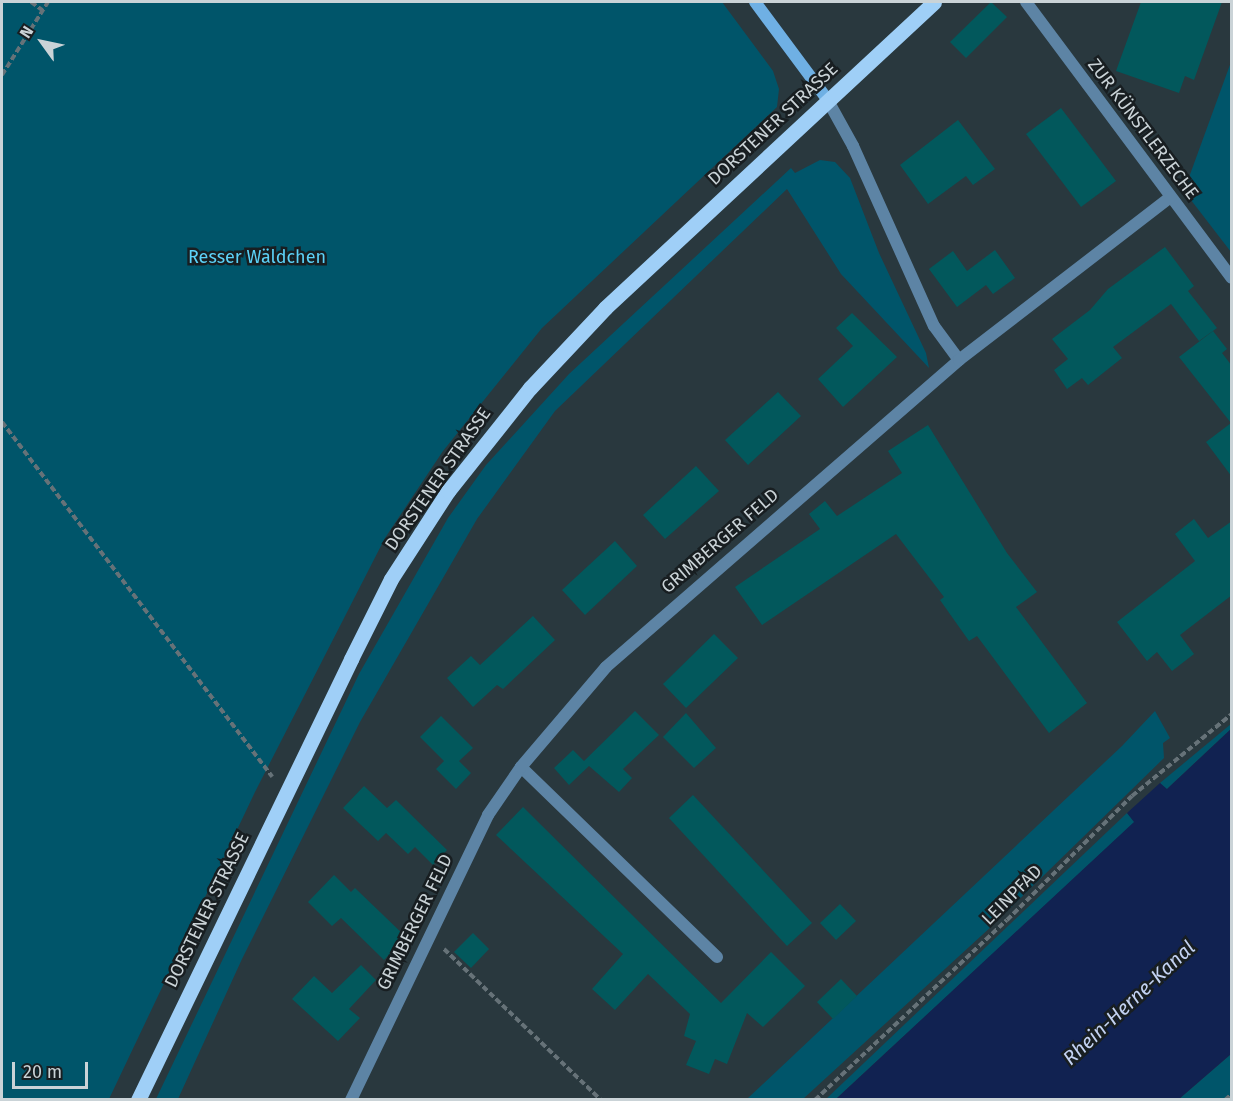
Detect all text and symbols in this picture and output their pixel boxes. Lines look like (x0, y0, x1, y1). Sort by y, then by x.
north arrow (12, 12, 72, 72)
text: N (16, 22, 37, 42)
street label: ZUR KÜNSTLERZECHE (1083, 54, 1203, 204)
street label: DORSTENER STRASSE (704, 58, 842, 190)
park label: Resser Wäldchen (188, 246, 326, 268)
street label: DORSTENER STRASSE (380, 403, 496, 555)
street label: GRIMBERGER FELD (657, 484, 783, 598)
street label: DORSTENER STRASSE (160, 829, 254, 991)
street label: GRIMBERGER FELD (373, 851, 457, 993)
street label: LEINPFAD (977, 860, 1047, 930)
water label: Rhein-Herne-Kanal (1058, 936, 1200, 1070)
scale bar (15, 1050, 92, 1088)
text: 20 m (23, 1061, 62, 1083)

